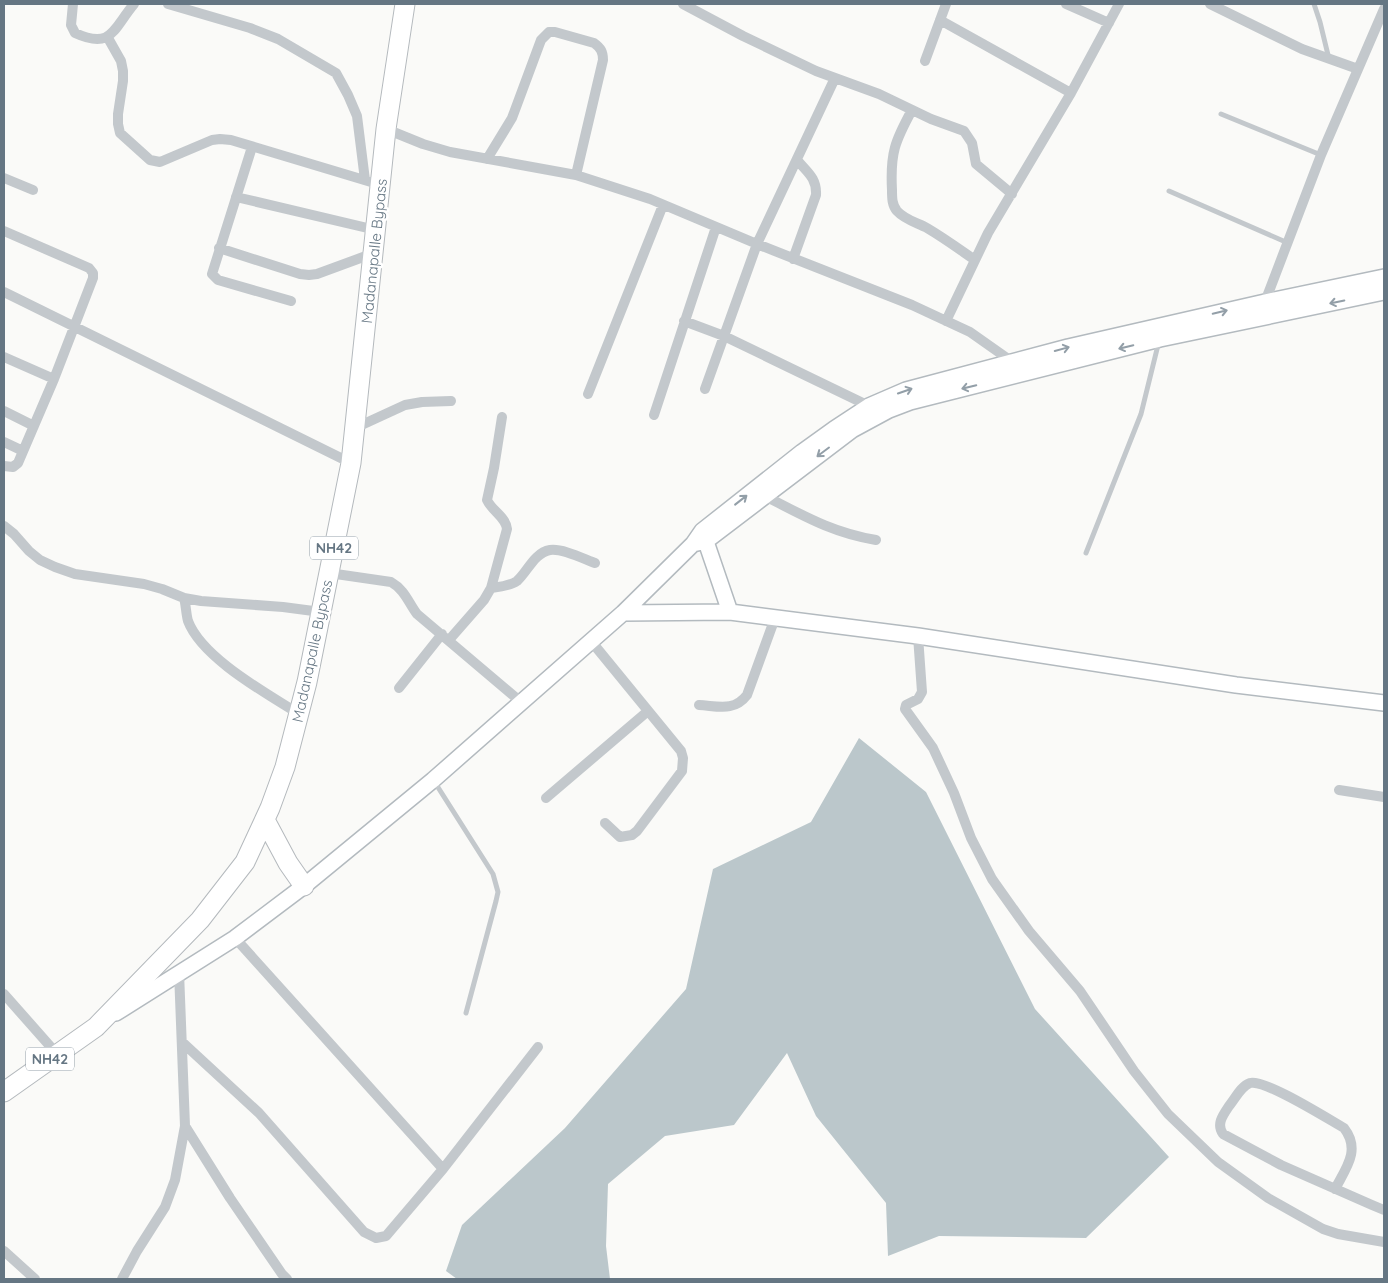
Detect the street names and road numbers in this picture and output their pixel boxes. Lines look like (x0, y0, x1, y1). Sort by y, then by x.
street label: Madanapalle Bypass (357, 178, 391, 324)
road number: NH42 (310, 536, 358, 560)
street label: Madanapalle Bypass (288, 578, 336, 724)
road number: NH42 (26, 1048, 74, 1070)

